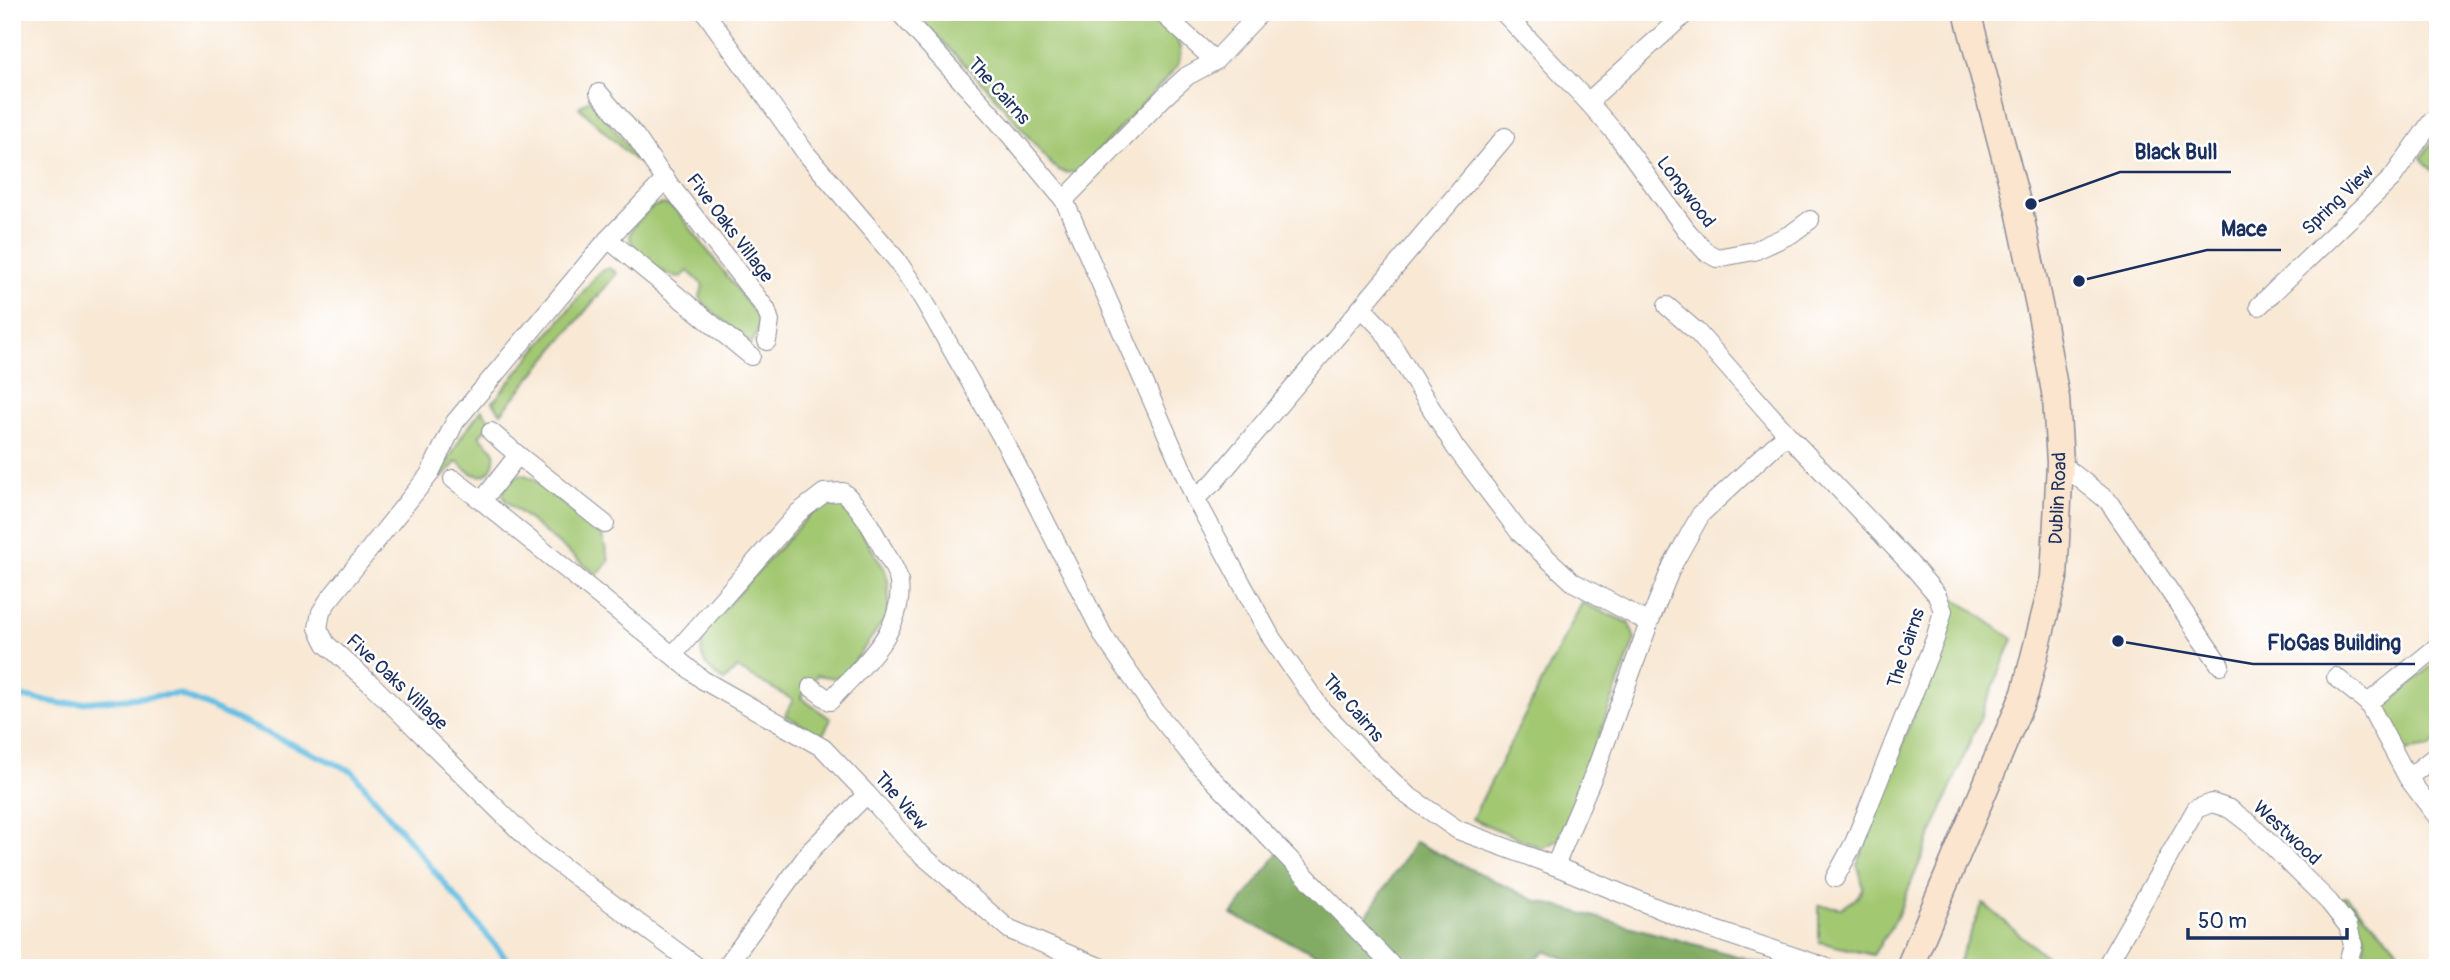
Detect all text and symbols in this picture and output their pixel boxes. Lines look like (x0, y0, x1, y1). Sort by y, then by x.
street label: The Cairns (962, 52, 1036, 130)
callout: Black Bull (2120, 130, 2231, 172)
text: Black Bull (2134, 139, 2218, 166)
street label: Longwood (1651, 151, 1721, 233)
street label: Spring View (2297, 160, 2379, 240)
street label: Five Oaks Village (681, 169, 779, 288)
callout: Mace (2207, 208, 2281, 250)
text: Mace (2221, 216, 2268, 243)
street label: Dublin Road (2044, 451, 2072, 545)
street label: The Cairns (1882, 605, 1930, 691)
callout: FloGas Building (2253, 622, 2415, 664)
street label: Five Oaks Village (341, 629, 453, 736)
text: FloGas Building (2267, 630, 2401, 657)
street label: The Cairns (1317, 669, 1389, 747)
street label: The View (869, 767, 933, 835)
street label: Westwood (2248, 795, 2326, 871)
scale bar (2188, 896, 2347, 940)
text: 50 m (2198, 908, 2247, 935)

